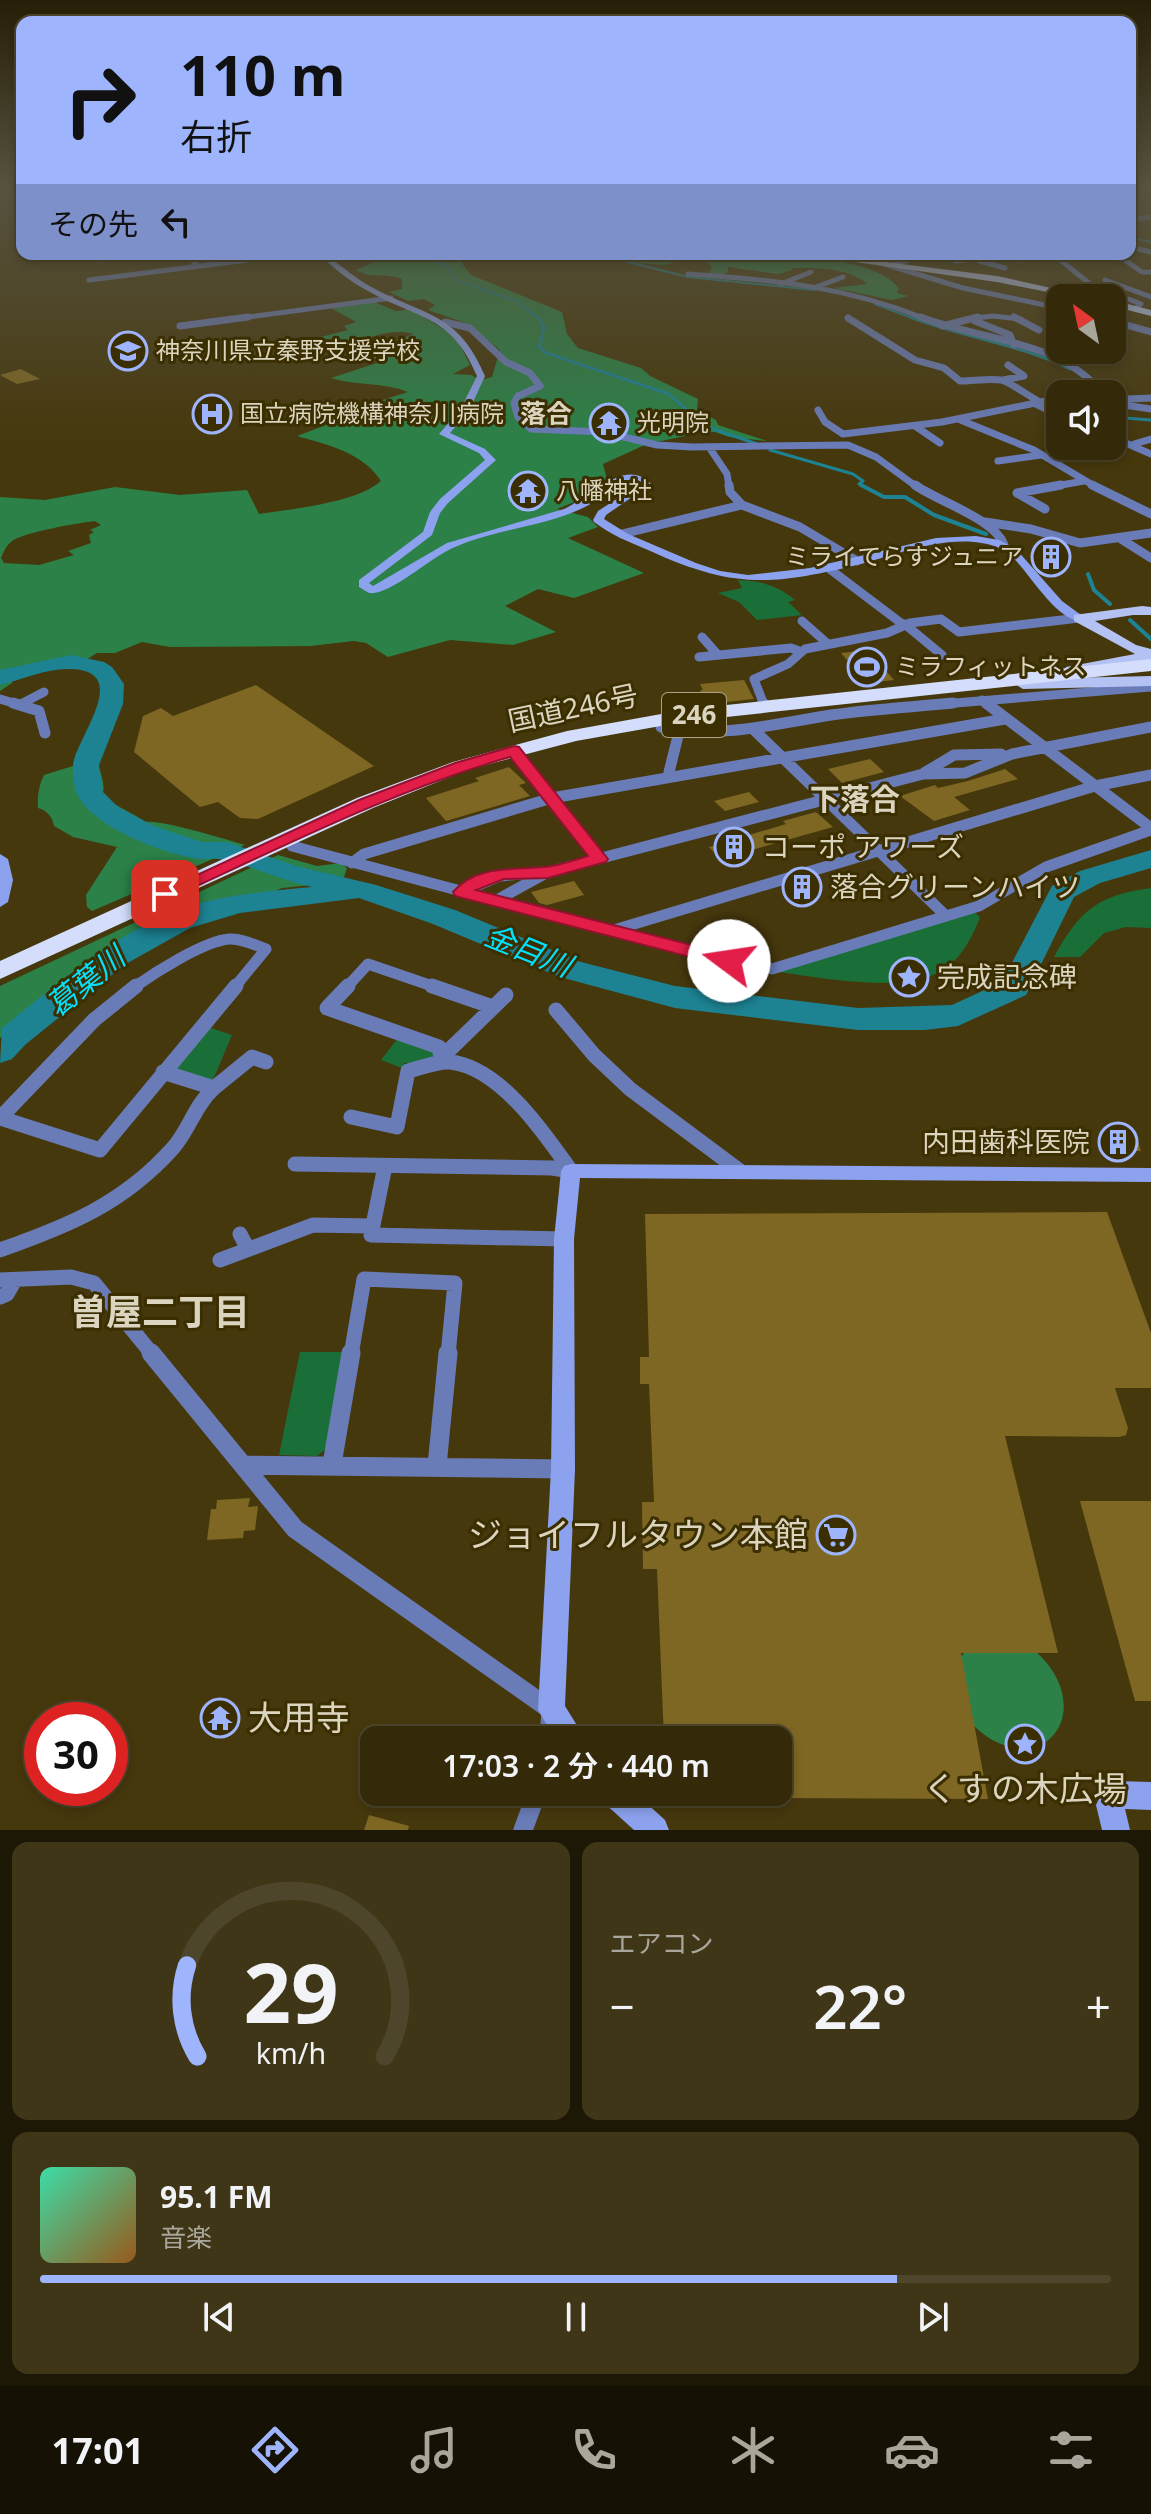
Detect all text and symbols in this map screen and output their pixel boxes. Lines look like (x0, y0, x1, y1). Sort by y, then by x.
text: 110 m (180, 36, 345, 112)
icon: right (48, 48, 152, 152)
text: 右折 (180, 112, 252, 161)
icon: left (154, 200, 198, 244)
text: その先 (48, 203, 138, 244)
north arrow (1046, 284, 1126, 364)
map controls (1046, 284, 1126, 460)
school or university icon: 神奈川県立秦野支援学校 (107, 330, 149, 372)
place label: 神奈川県立秦野支援学校 (156, 333, 420, 366)
button: sound (1046, 380, 1126, 460)
hospital icon: 国立病院機構神奈川病院 (191, 393, 233, 435)
district label: 落合 (520, 395, 572, 431)
place label: 国立病院機構神奈川病院 (240, 396, 504, 429)
temple icon: 光明院 (588, 402, 630, 444)
place label: 光明院 (637, 405, 709, 438)
temple icon: 八幡神社 (507, 470, 549, 512)
place label: 八幡神社 (556, 473, 652, 506)
building icon: ミライてらすジュニア (1030, 536, 1072, 578)
place label: ミライてらすジュニア (785, 539, 1023, 572)
sports icon: ミラフィットネス (846, 646, 888, 688)
place label: ミラフィットネス (895, 649, 1087, 682)
street label: 国道246号 (504, 675, 641, 739)
road number: 246 (662, 693, 726, 737)
district label: 下落合 (810, 778, 900, 819)
building icon: コーポ アワーズ (713, 826, 755, 868)
place label: コーポ アワーズ (762, 827, 964, 865)
pin (131, 860, 199, 928)
building icon: 落合グリーンハイツ (781, 866, 823, 908)
place label: 落合グリーンハイツ (830, 867, 1080, 905)
icon: arrive (143, 872, 187, 916)
water label: 金目川 (479, 914, 581, 987)
position arrow (687, 919, 771, 1003)
water label: 葛葉川 (37, 935, 135, 1025)
place icon: 完成記念碑 (888, 956, 930, 998)
place label: 完成記念碑 (937, 957, 1077, 995)
building icon: 内田歯科医院 (1097, 1121, 1139, 1163)
place label: 内田歯科医院 (922, 1122, 1090, 1160)
district label: 曽屋二丁目 (70, 1287, 250, 1336)
place label: ジョイフルタウン本館 (468, 1511, 808, 1557)
supermarket icon: ジョイフルタウン本館 (815, 1514, 857, 1556)
place label: 大用寺 (248, 1694, 350, 1740)
temple icon: 大用寺 (199, 1697, 241, 1739)
speed limit sign: 30 (24, 1702, 128, 1806)
place icon: くすの木広場 (1004, 1723, 1046, 1765)
text: 17:03 · 2 分 · 440 m (442, 1745, 710, 1786)
place label: くすの木広場 (923, 1765, 1127, 1811)
text: エアコン (610, 1925, 714, 1961)
text: 29 (243, 1934, 338, 2047)
text: 22° (813, 1965, 907, 2047)
text: − (610, 1976, 635, 2036)
text: + (1086, 1976, 1111, 2036)
text: km/h (256, 2033, 326, 2072)
text: 95.1 FM (160, 2176, 272, 2217)
text: 音楽 (160, 2219, 212, 2255)
icon: previous (197, 2295, 241, 2339)
icon: pause (554, 2295, 598, 2339)
icon: next (911, 2295, 955, 2339)
icon: directions (247, 2422, 303, 2478)
icon: music (406, 2422, 462, 2478)
icon: phone (566, 2422, 622, 2478)
icon: climate (725, 2422, 781, 2478)
icon: car (884, 2422, 940, 2478)
icon: filters (1043, 2422, 1099, 2478)
text: 17:01 (52, 2426, 144, 2475)

